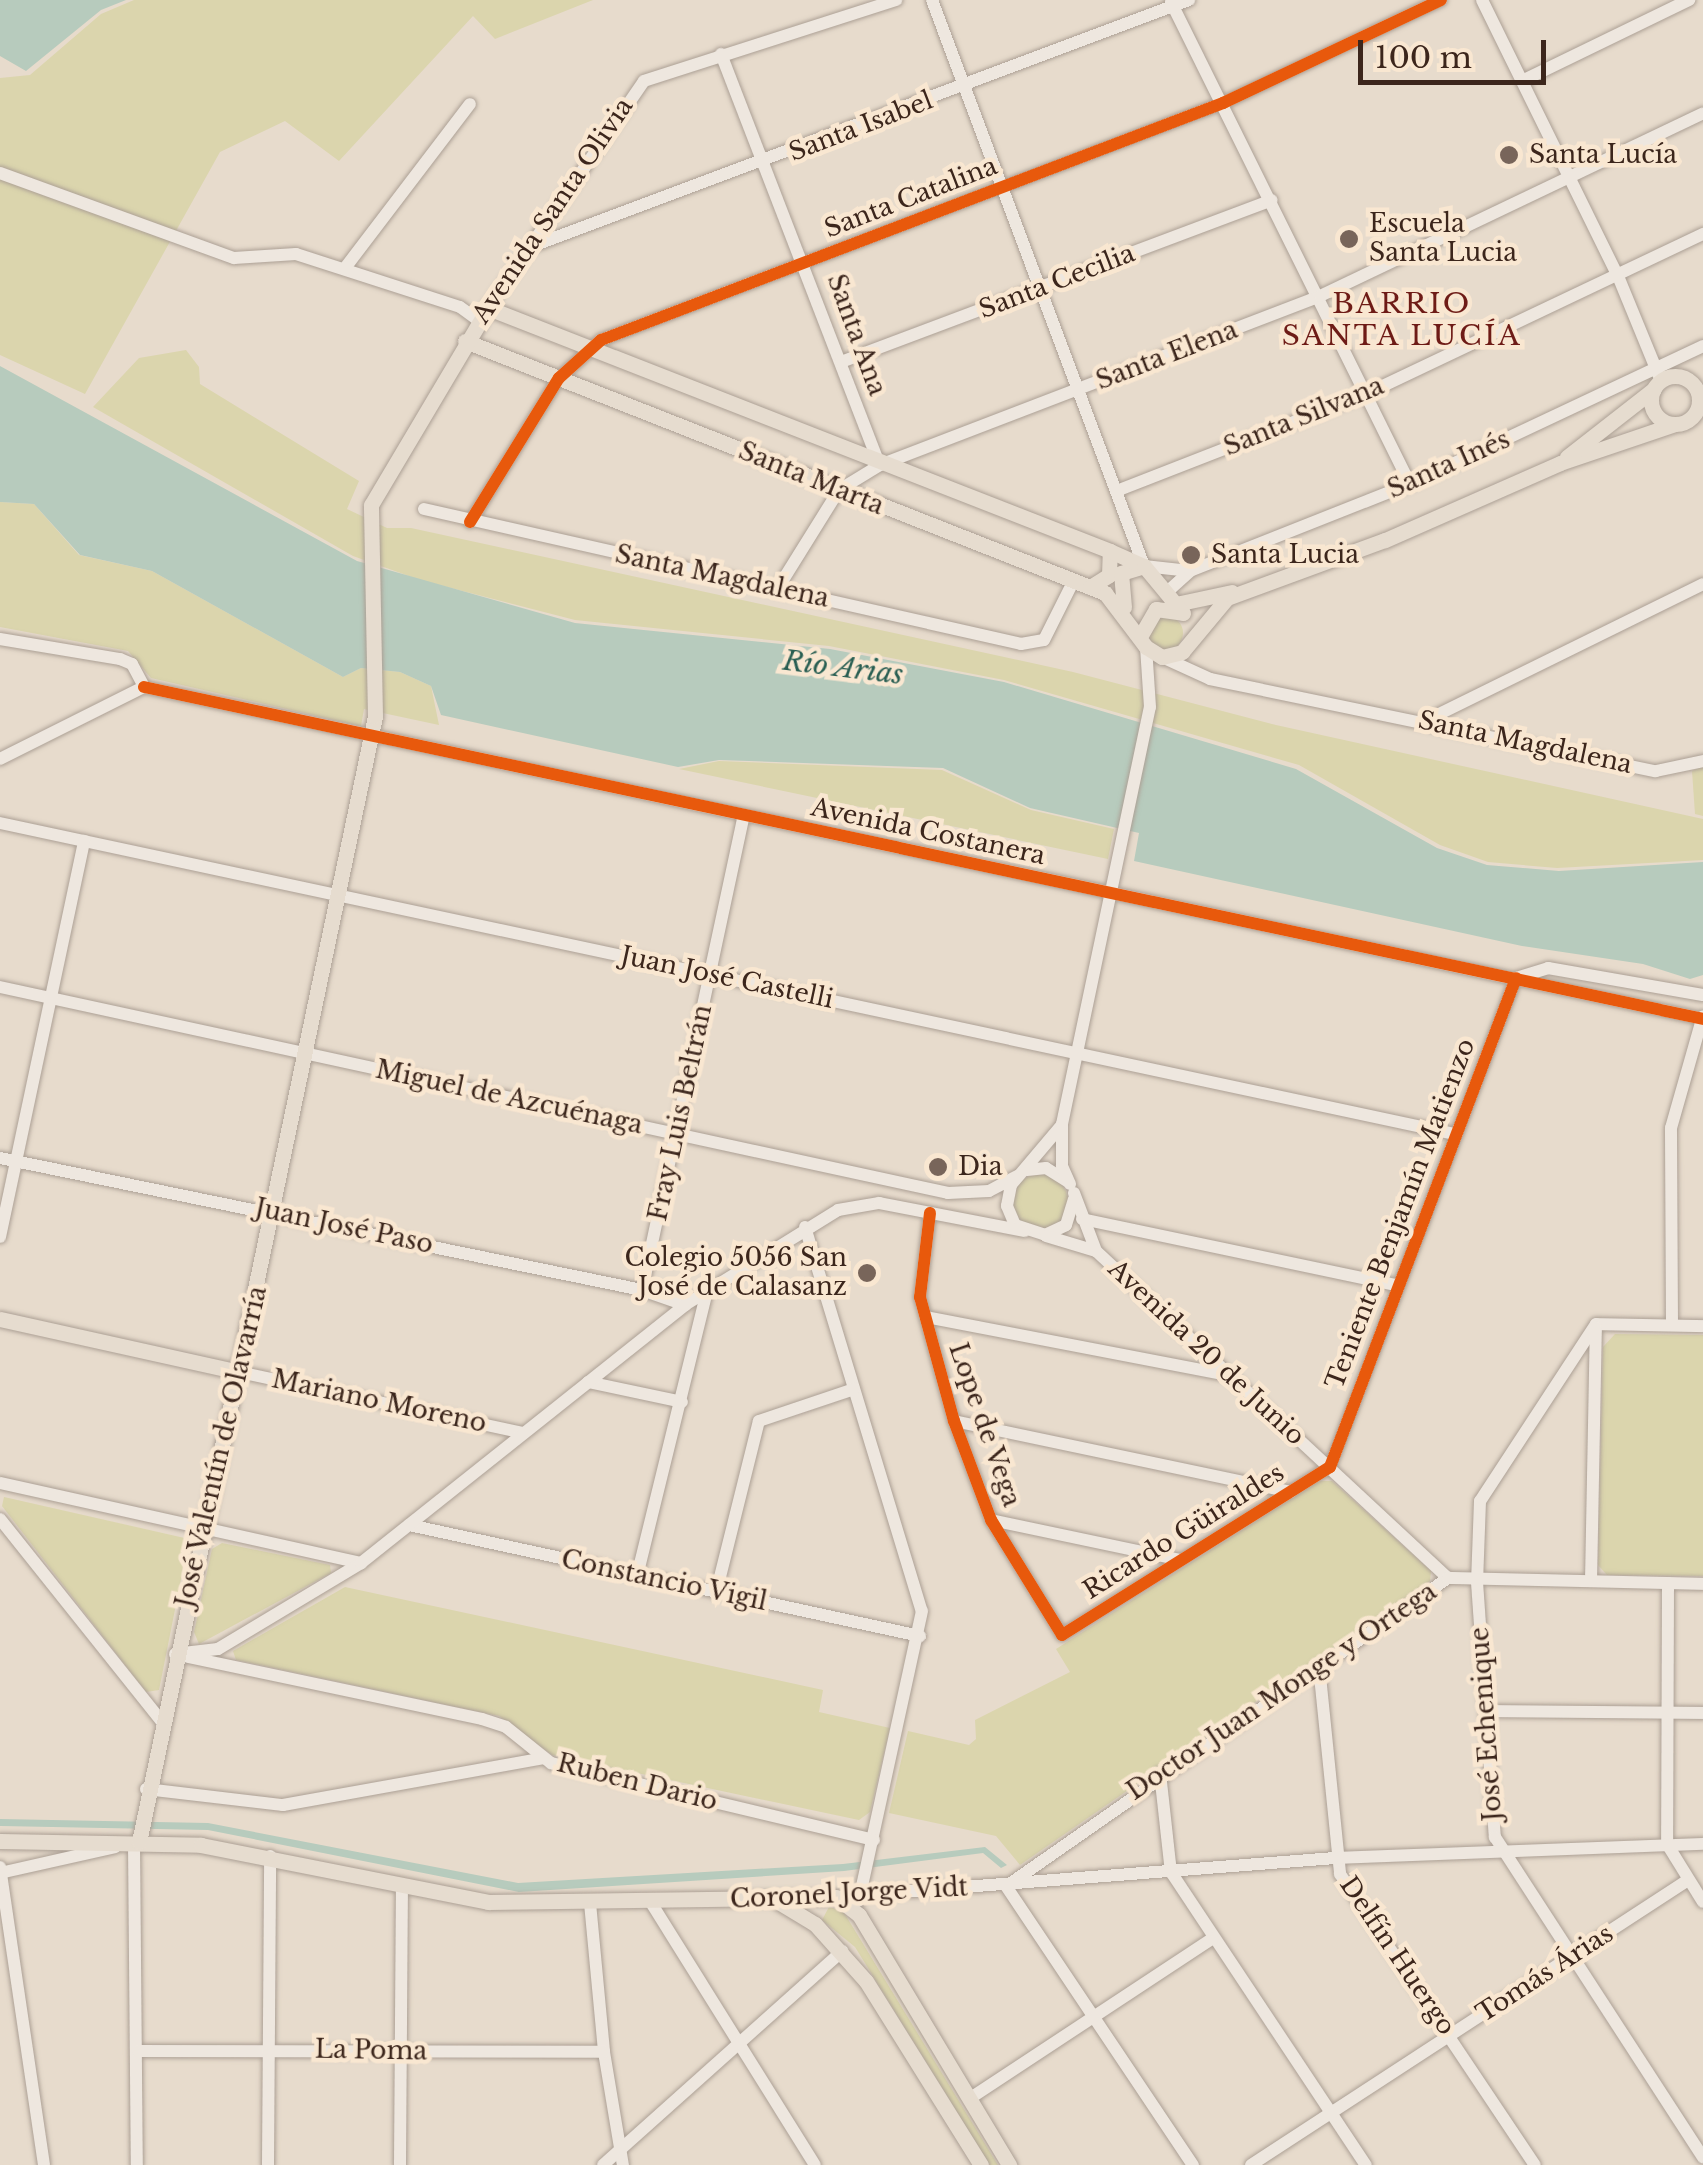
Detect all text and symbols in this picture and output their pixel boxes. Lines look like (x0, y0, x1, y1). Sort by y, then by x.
scale bar (1363, 20, 1550, 82)
text: 100 m (1375, 39, 1472, 76)
street label: Santa Isabel (785, 86, 937, 168)
street label: Avenida Santa Olivia (466, 92, 640, 330)
place label: Santa Lucía (1529, 140, 1677, 170)
marker: Santa Lucía (1498, 144, 1520, 166)
street label: Santa Catalina (820, 151, 1002, 245)
place label: Escuela Santa Lucia (1369, 210, 1517, 269)
marker: Escuela Santa Lucia (1338, 228, 1360, 250)
street label: Santa Cecilia (975, 239, 1139, 325)
street label: Santa Ana (820, 270, 892, 400)
district label: BARRIO SANTA LUCÍA (1281, 287, 1523, 353)
street label: Santa Elena (1092, 315, 1242, 397)
street label: Santa Silvana (1219, 371, 1389, 463)
street label: Santa Inés (1383, 425, 1515, 505)
street label: Santa Marta (734, 436, 888, 522)
street label: Santa Magdalena (612, 540, 832, 614)
place label: Santa Lucia (1211, 540, 1359, 570)
marker: Santa Lucia (1180, 544, 1202, 566)
water label: Río Arias (780, 644, 906, 692)
street label: Santa Magdalena (1415, 706, 1635, 780)
street label: Avenida Costanera (808, 792, 1048, 872)
street label: Juan José Castelli (618, 941, 836, 1015)
street label: Fray Luis Beltrán (643, 1002, 719, 1224)
street label: Teniente Benjamín Matienzo (1320, 1035, 1482, 1393)
street label: Miguel de Azcuénaga (372, 1055, 646, 1141)
place label: Dia (958, 1152, 1002, 1182)
marker: Dia (927, 1156, 949, 1178)
street label: Juan José Paso (252, 1193, 436, 1261)
place label: Colegio 5056 San José de Calasanz (624, 1244, 847, 1303)
street label: Avenida 20 de Junio (1102, 1254, 1310, 1452)
marker: Colegio 5056 San José de Calasanz (856, 1262, 878, 1284)
street label: José Valentín de Olavarría (170, 1283, 274, 1611)
street label: Lope de Vega (942, 1339, 1026, 1511)
street label: Mariano Moreno (269, 1365, 489, 1439)
street label: Ricardo Güiraldes (1078, 1458, 1290, 1606)
street label: Constancio Vigil (558, 1544, 770, 1618)
street label: Doctor Juan Monge y Ortega (1121, 1576, 1443, 1808)
street label: José Echenique (1465, 1626, 1509, 1822)
street label: Ruben Dario (554, 1749, 720, 1817)
street label: Delfín Huergo (1333, 1871, 1461, 2041)
street label: Coronel Jorge Vidt (729, 1873, 969, 1915)
street label: Tomás Árias (1471, 1918, 1619, 2030)
street label: La Poma (314, 2035, 428, 2067)

